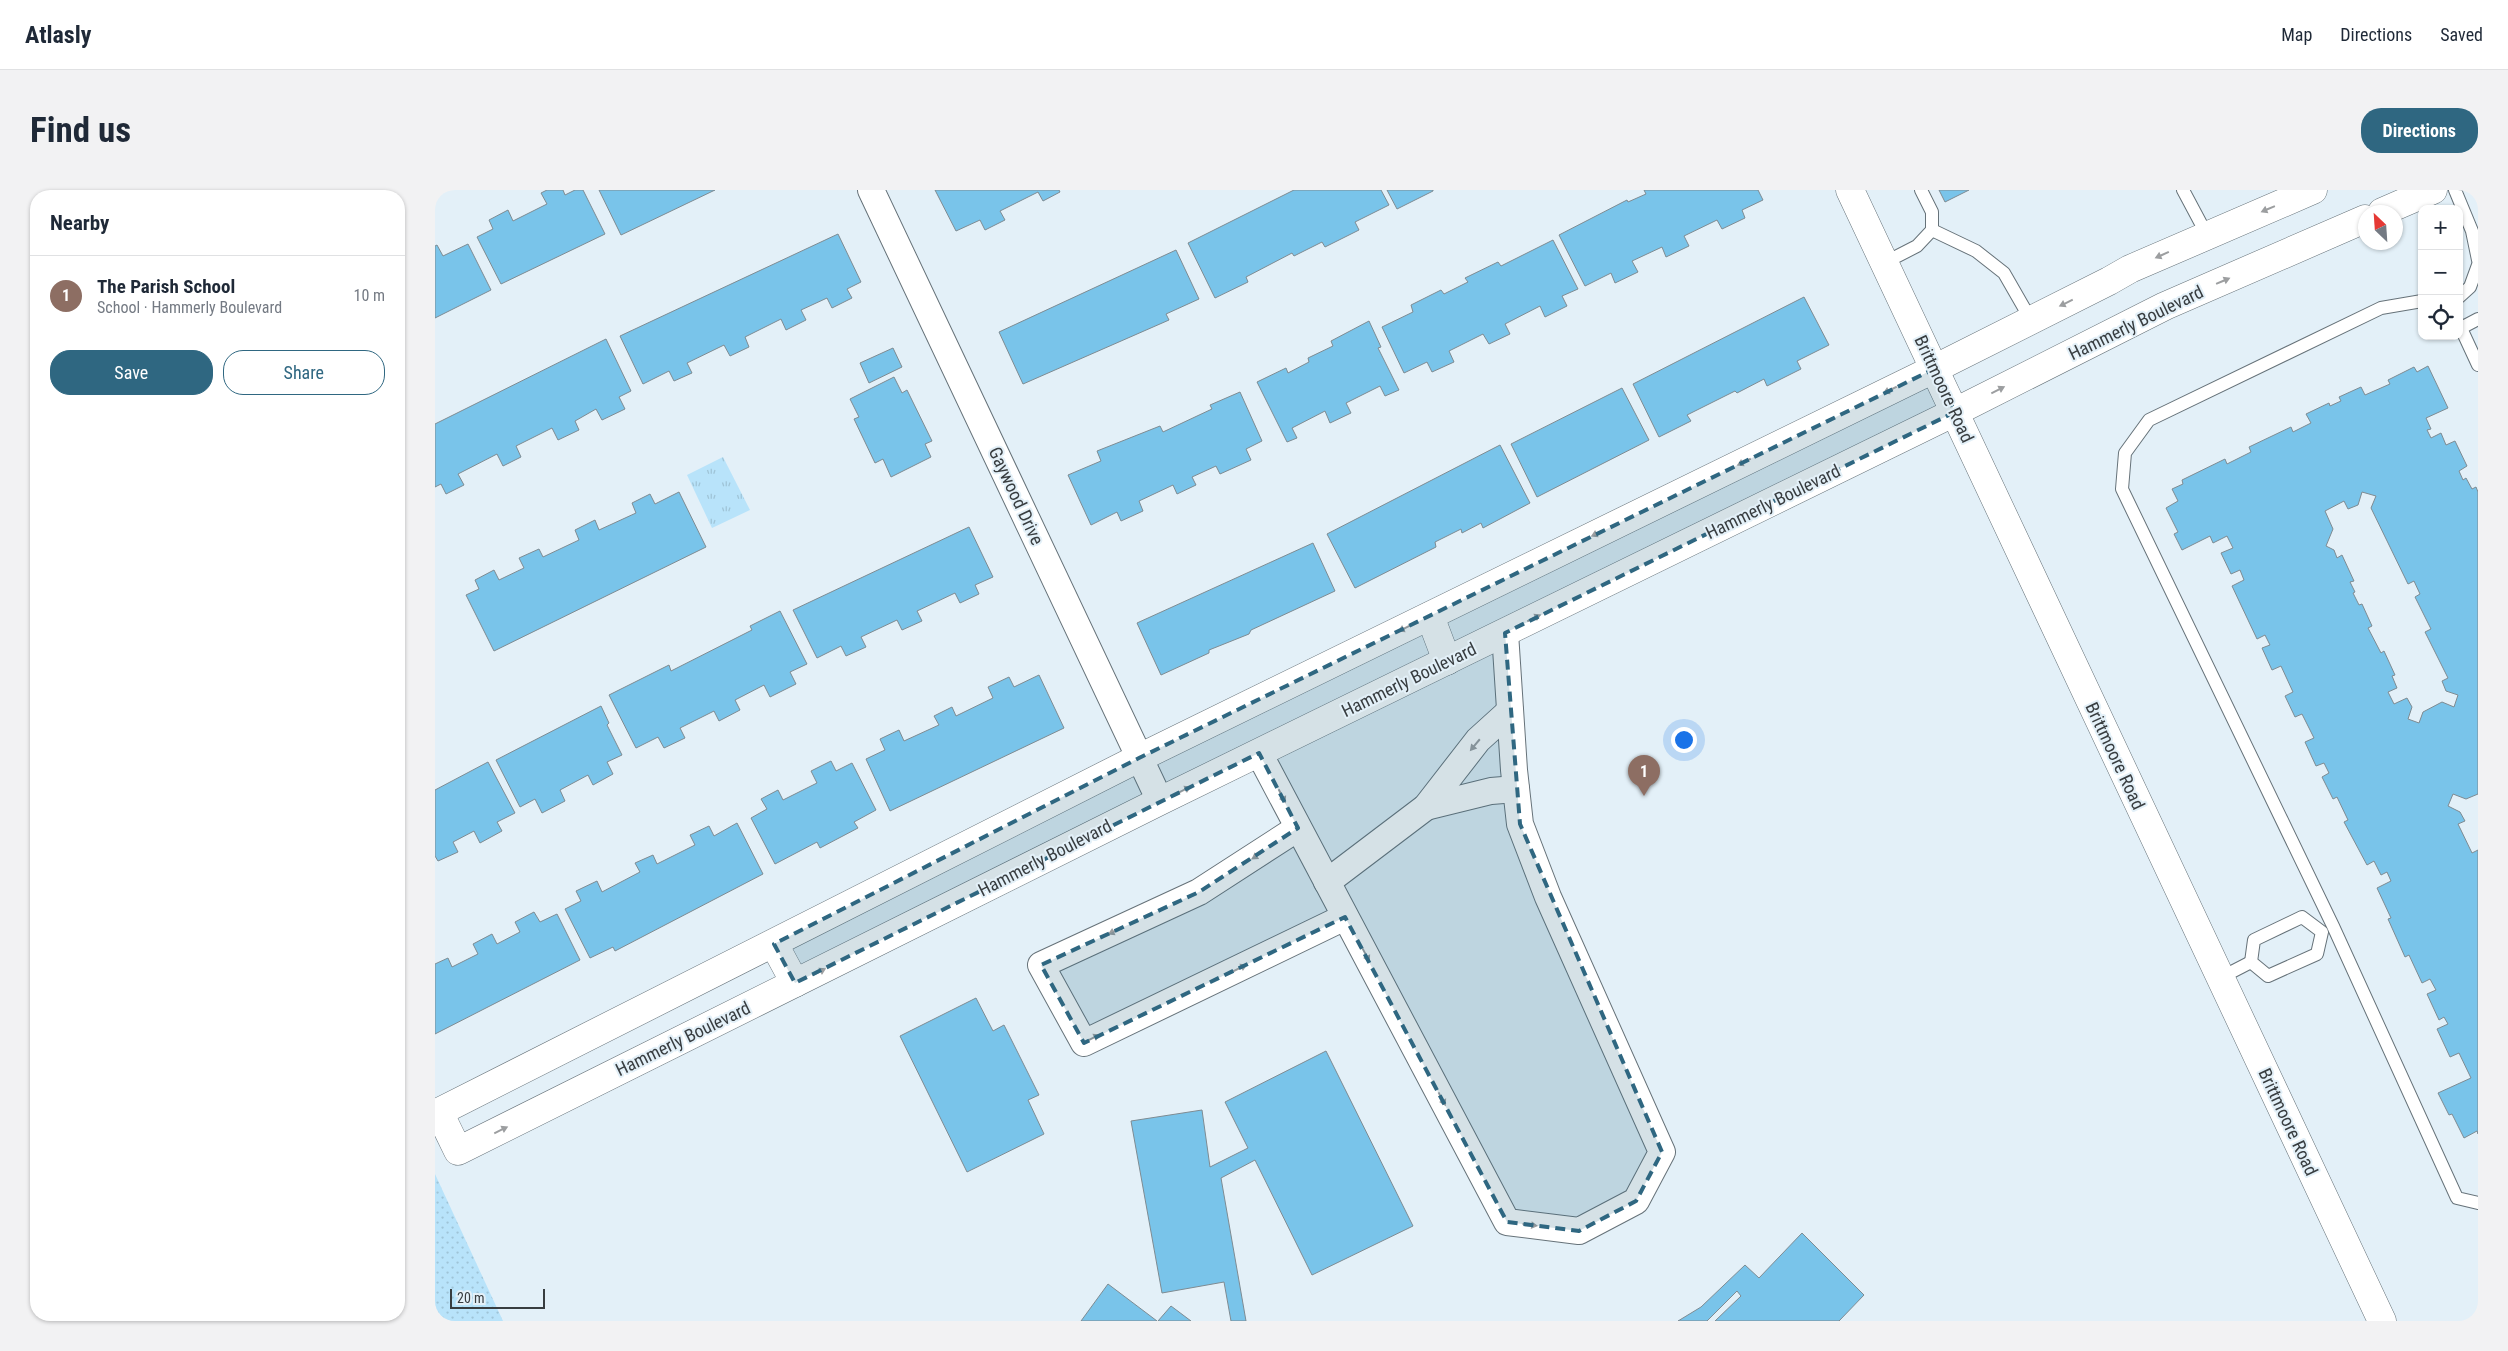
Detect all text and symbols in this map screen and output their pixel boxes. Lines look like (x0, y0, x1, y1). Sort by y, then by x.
text: Atlasly (25, 21, 91, 49)
text: Map (2281, 24, 2312, 45)
text: Directions (2340, 24, 2412, 45)
text: Saved (2440, 24, 2483, 45)
button: Directions (2361, 108, 2478, 153)
text: Find us (30, 110, 131, 151)
one-way arrow (2260, 205, 2275, 213)
north arrow (2358, 205, 2403, 250)
map controls (2418, 205, 2463, 340)
button: + (2418, 205, 2463, 250)
text: Nearby (50, 211, 109, 235)
button: − (2418, 250, 2463, 295)
one-way arrow (2155, 251, 2169, 259)
text: The Parish School (97, 275, 235, 298)
one-way arrow (2216, 277, 2230, 285)
street label: Hammerly Boulevard (2065, 281, 2206, 364)
text: 1 (62, 286, 70, 305)
text: 10 m (353, 286, 385, 305)
button: locate (2418, 295, 2463, 340)
text: School · Hammerly Boulevard (97, 298, 282, 317)
one-way arrow (2059, 299, 2073, 307)
street label: Brittmoore Road (1910, 332, 1978, 446)
button: Save (50, 350, 213, 395)
button: Share (223, 350, 385, 395)
one-way arrow (1883, 386, 1897, 394)
one-way arrow (1991, 386, 2006, 394)
street label: Gaywood Drive (985, 444, 1048, 548)
one-way arrow (1737, 457, 1752, 466)
street label: Hammerly Boulevard (1702, 460, 1843, 543)
one-way arrow (1591, 529, 1606, 537)
one-way arrow (1527, 614, 1541, 622)
one-way arrow (1398, 624, 1413, 632)
street label: Hammerly Boulevard (1338, 638, 1479, 721)
street label: Brittmoore Road (2081, 699, 2149, 813)
your location (1671, 727, 1697, 753)
one-way arrow (1469, 738, 1481, 750)
pin: 1 (1628, 755, 1660, 796)
one-way arrow (1176, 785, 1191, 794)
one-way arrow (1277, 789, 1286, 803)
street label: Hammerly Boulevard (975, 815, 1115, 900)
one-way arrow (1251, 850, 1264, 859)
one-way arrow (1108, 928, 1122, 936)
one-way arrow (1362, 948, 1370, 962)
one-way arrow (1233, 964, 1247, 972)
one-way arrow (812, 968, 826, 976)
street label: Hammerly Boulevard (612, 997, 753, 1080)
one-way arrow (1086, 1034, 1100, 1042)
street label: Brittmoore Road (2254, 1065, 2322, 1179)
one-way arrow (1438, 1091, 1446, 1106)
one-way arrow (494, 1126, 508, 1134)
one-way arrow (1522, 1221, 1538, 1229)
scale bar (450, 1286, 545, 1309)
text: 20 m (457, 1290, 485, 1306)

